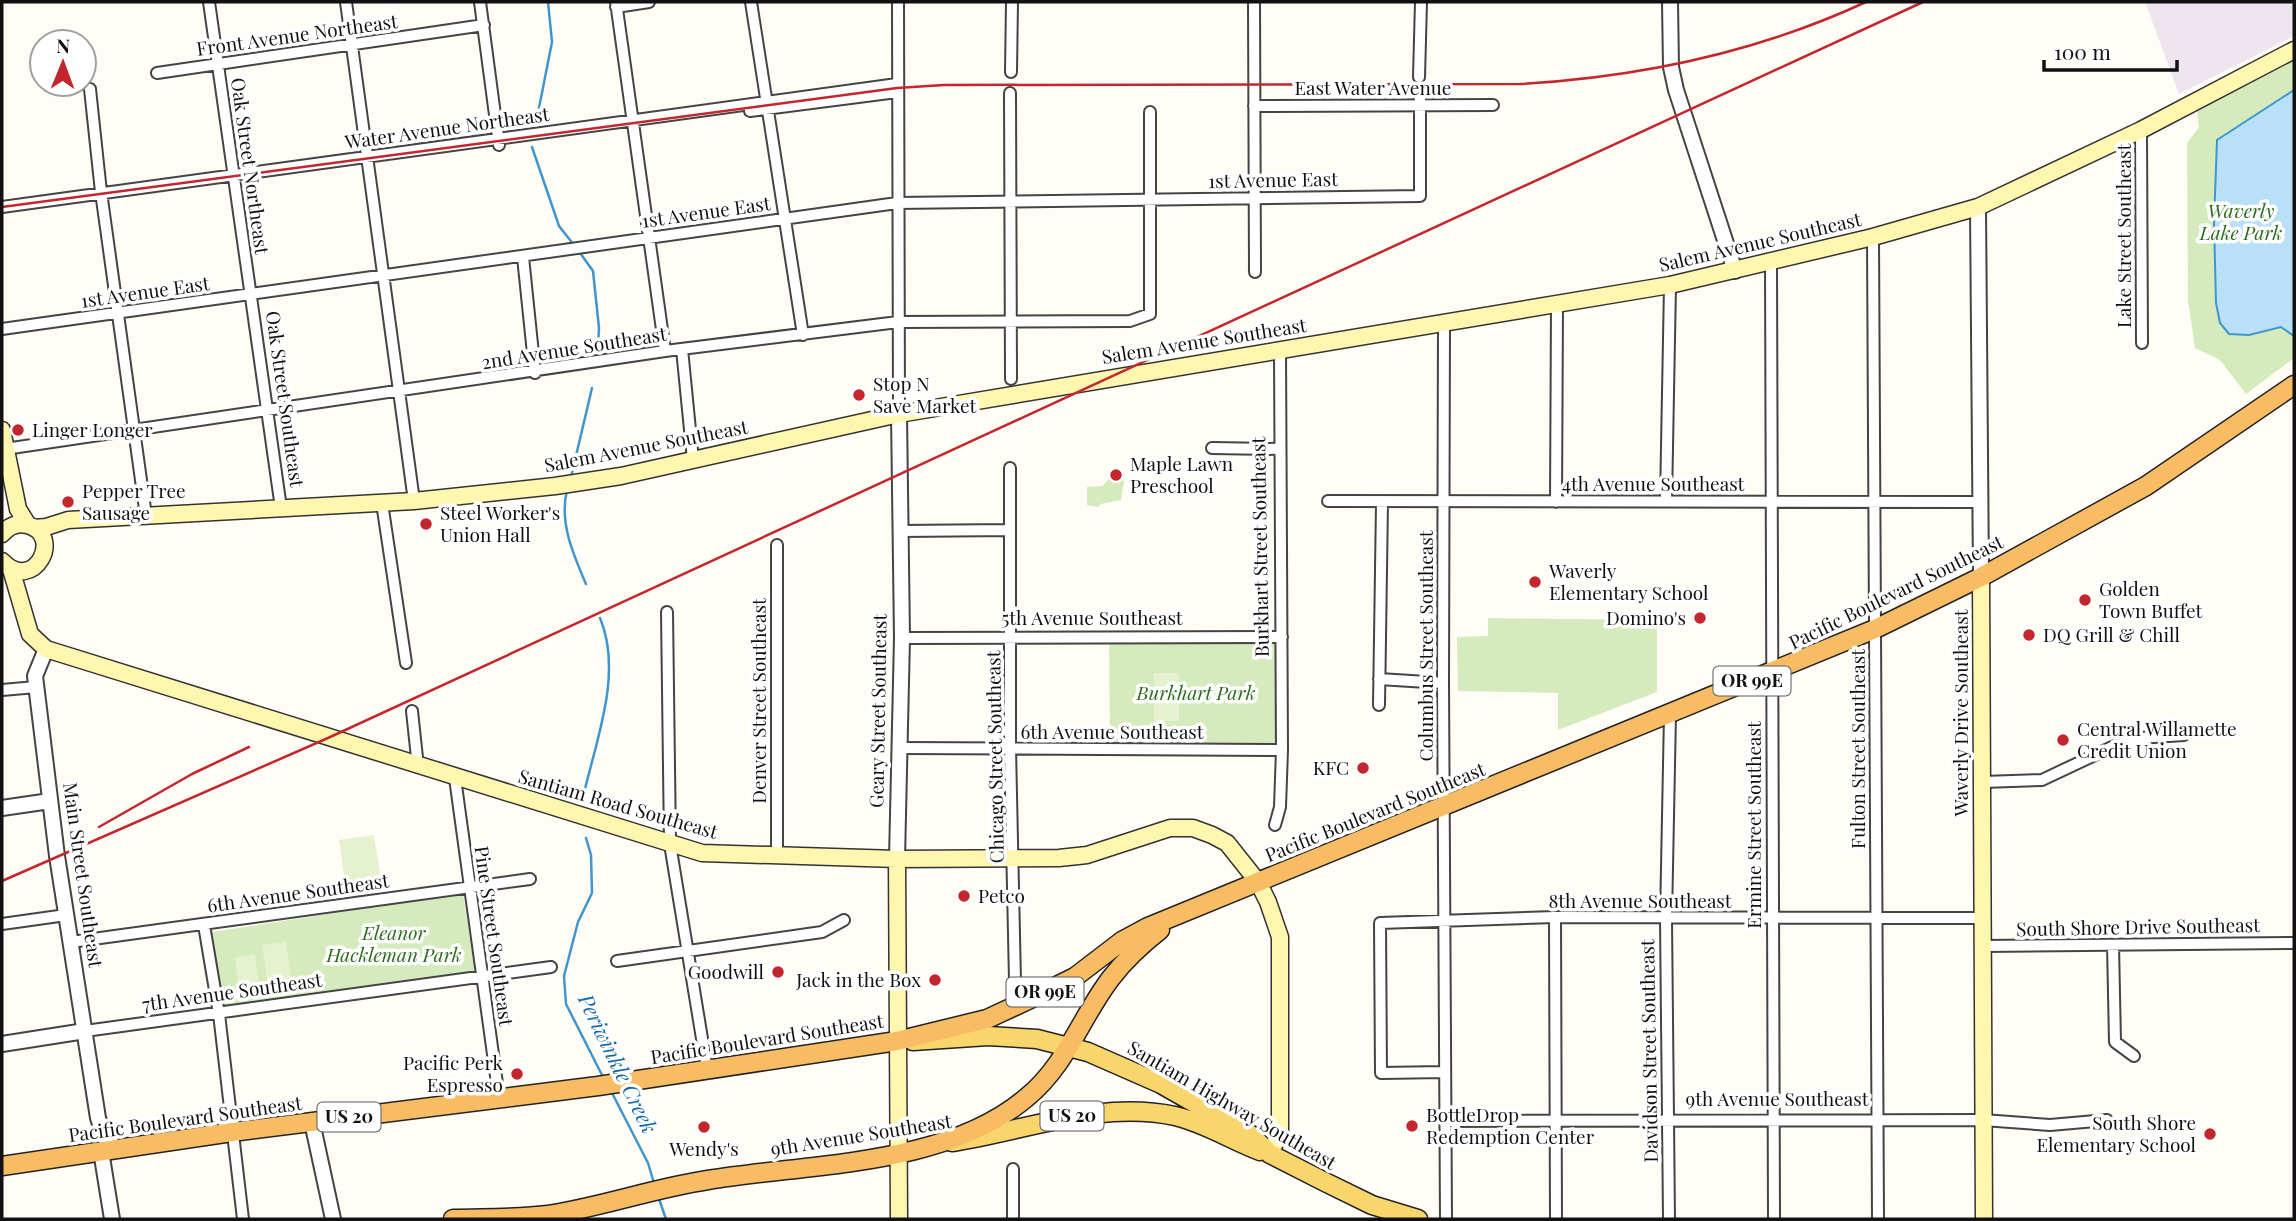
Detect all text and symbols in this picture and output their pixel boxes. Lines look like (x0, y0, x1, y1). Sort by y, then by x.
street label: Front Avenue Northeast (195, 7, 399, 61)
north arrow (28, 28, 98, 98)
scale bar (2044, 28, 2177, 72)
text: N (56, 32, 71, 58)
text: 100 m (2054, 37, 2111, 65)
street label: East Water Avenue (1295, 74, 1451, 100)
street label: Oak Street Northeast (226, 76, 276, 256)
street label: Water Avenue Northeast (342, 100, 551, 154)
street label: Lake Street Southeast (2110, 144, 2136, 328)
street label: 1st Avenue East (1208, 165, 1338, 193)
street label: 1st Avenue East (640, 189, 772, 233)
park label: Waverly Lake Park (2199, 197, 2283, 245)
street label: Salem Avenue Southeast (1656, 205, 1864, 277)
street label: 1st Avenue East (79, 269, 211, 313)
street label: Oak Street Southeast (261, 309, 311, 489)
street label: Salem Avenue Southeast (1100, 311, 1308, 369)
street label: 2nd Avenue Southeast (480, 320, 668, 374)
place label: Stop N Save Market (873, 370, 977, 418)
marker: Stop N Save Market (851, 387, 867, 403)
street label: Salem Avenue Southeast (542, 412, 750, 478)
place label: Linger Longer (32, 416, 153, 442)
marker: Linger Longer (10, 422, 26, 438)
street label: Burkhart Street Southeast (1244, 436, 1274, 657)
place label: Maple Lawn Preschool (1130, 450, 1234, 498)
marker: Maple Lawn Preschool (1108, 467, 1124, 483)
street label: 4th Avenue Southeast (1562, 470, 1745, 496)
place label: Pepper Tree Sausage (82, 477, 186, 525)
marker: Pepper Tree Sausage (60, 494, 76, 510)
place label: Steel Worker's Union Hall (440, 499, 560, 547)
marker: Steel Worker's Union Hall (418, 516, 434, 532)
street label: Pacific Boulevard Southeast (1784, 528, 2007, 654)
street label: Columbus Street Southeast (1412, 530, 1438, 761)
place label: Waverly Elementary School (1548, 557, 1709, 605)
marker: Waverly Elementary School (1527, 574, 1543, 590)
place label: Golden Town Buffet (2099, 575, 2203, 623)
marker: Golden Town Buffet (2077, 592, 2093, 608)
street label: Denver Street Southeast (745, 598, 771, 804)
street label: 5th Avenue Southeast (1001, 604, 1183, 630)
place label: Domino's (1606, 604, 1686, 630)
street label: Waverly Drive Southeast (1947, 609, 1973, 817)
marker: Domino's (1692, 610, 1708, 626)
street label: Geary Street Southeast (862, 613, 892, 808)
place label: DQ Grill & Chill (2043, 621, 2180, 647)
marker: DQ Grill & Chill (2021, 627, 2037, 643)
street label: Fulton Street Southeast (1844, 649, 1870, 849)
street label: Chicago Street Southeast (979, 650, 1009, 864)
road number: OR 99E (1714, 666, 1790, 696)
park label: Burkhart Park (1136, 679, 1256, 705)
place label: Central Willamette Credit Union (2077, 715, 2237, 763)
street label: 6th Avenue Southeast (1020, 718, 1204, 744)
street label: Ermine Street Southeast (1740, 721, 1766, 929)
marker: Central Willamette Credit Union (2055, 732, 2071, 748)
place label: KFC (1313, 754, 1349, 780)
street label: Pacific Boulevard Southeast (1261, 755, 1489, 867)
marker: KFC (1355, 760, 1371, 776)
street label: Santiam Road Southeast (516, 762, 721, 844)
street label: Main Street Southeast (58, 781, 110, 969)
street label: Pine Street Southeast (469, 844, 521, 1028)
street label: 6th Avenue Southeast (205, 866, 391, 918)
place label: Petco (978, 882, 1025, 908)
street label: 8th Avenue Southeast (1548, 887, 1732, 913)
marker: Petco (956, 888, 972, 904)
street label: South Shore Drive Southeast (2016, 911, 2260, 941)
park label: Eleanor Hackleman Park (325, 919, 462, 967)
street label: Davidson Street Southeast (1633, 939, 1663, 1163)
place label: Goodwill (688, 958, 765, 984)
marker: Goodwill (770, 964, 786, 980)
street label: 7th Avenue Southeast (140, 966, 324, 1016)
place label: Jack in the Box (795, 966, 921, 992)
marker: Jack in the Box (927, 972, 943, 988)
road number: OR 99E (1006, 978, 1084, 1007)
water label: Periwinkle Creek (573, 988, 665, 1138)
street label: Pacific Boulevard Southeast (649, 1007, 885, 1069)
street label: Santiam Highway Southeast (1123, 1034, 1342, 1175)
place label: Pacific Perk Espresso (403, 1049, 504, 1097)
marker: Pacific Perk Espresso (509, 1066, 525, 1082)
street label: 9th Avenue Southeast (1686, 1085, 1869, 1111)
street label: Pacific Boulevard Southeast (66, 1089, 304, 1147)
road number: US 20 (1040, 1101, 1104, 1130)
place label: BottleDrop Redemption Center (1426, 1101, 1595, 1149)
road number: US 20 (318, 1102, 380, 1132)
street label: 9th Avenue Southeast (768, 1107, 954, 1161)
place label: South Shore Elementary School (2037, 1109, 2197, 1157)
marker: BottleDrop Redemption Center (1404, 1118, 1420, 1134)
marker: Wendy's (696, 1119, 712, 1135)
marker: South Shore Elementary School (2202, 1126, 2218, 1142)
place label: Wendy's (668, 1135, 739, 1161)

